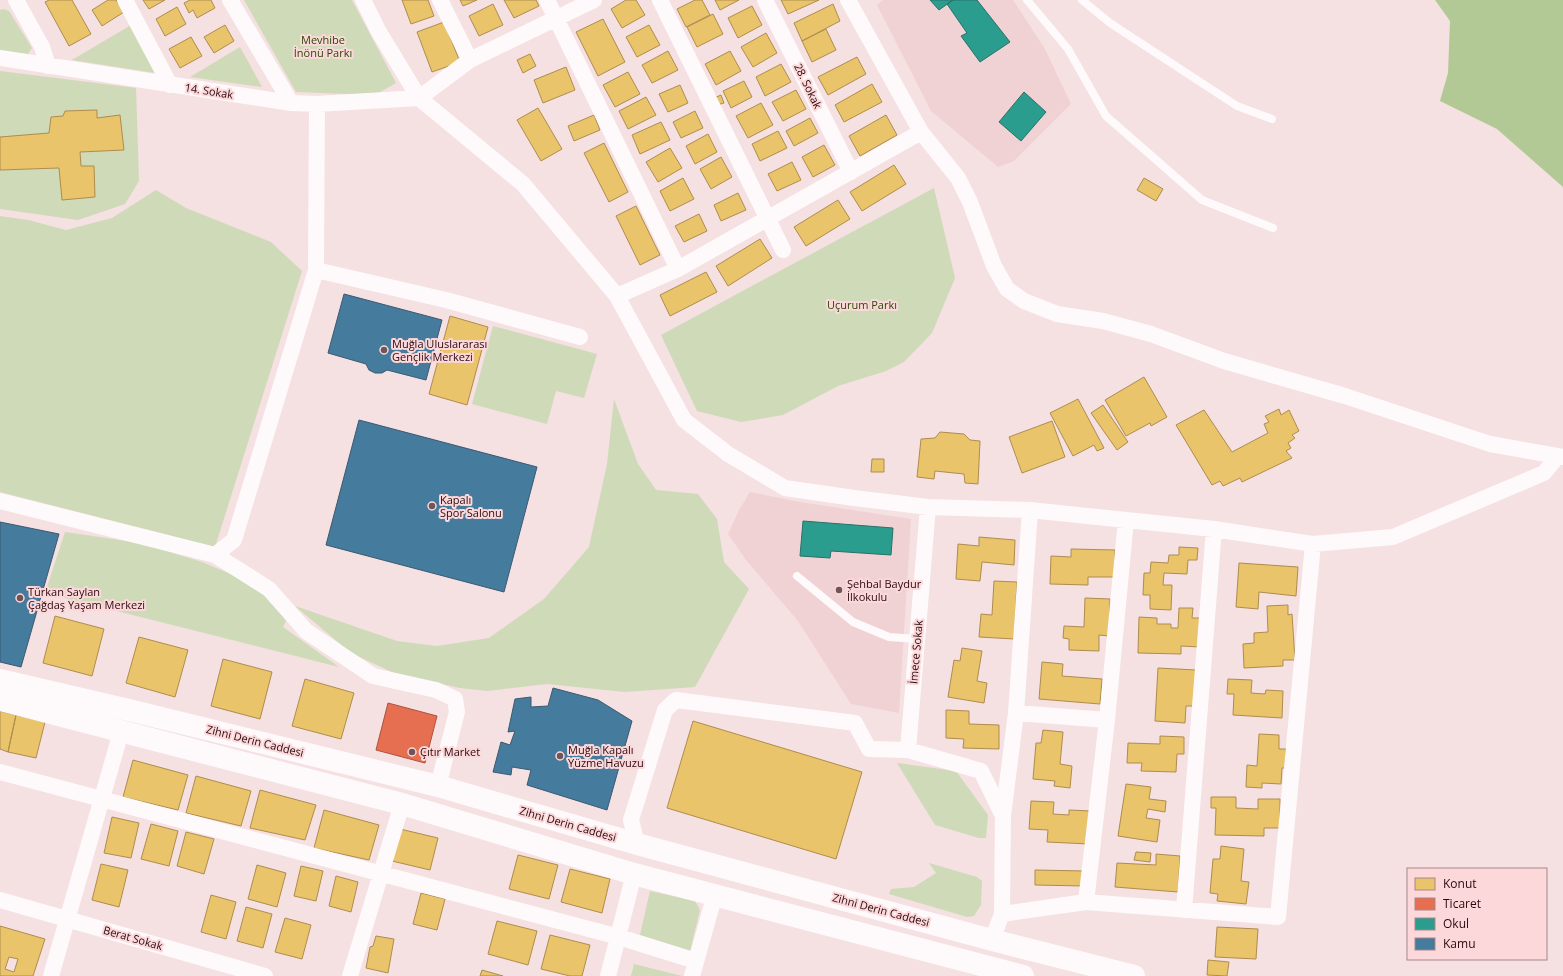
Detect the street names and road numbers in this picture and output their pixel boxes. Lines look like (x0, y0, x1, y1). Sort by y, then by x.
street label: 28. Sokak (791, 61, 826, 111)
street label: 14. Sokak (184, 79, 234, 102)
street label: İmece Sokak (905, 619, 926, 685)
street label: Zihni Derin Caddesi (205, 721, 305, 760)
street label: Zihni Derin Caddesi (518, 803, 618, 845)
street label: Zihni Derin Caddesi (831, 889, 931, 930)
street label: Berat Sokak (102, 922, 165, 953)

